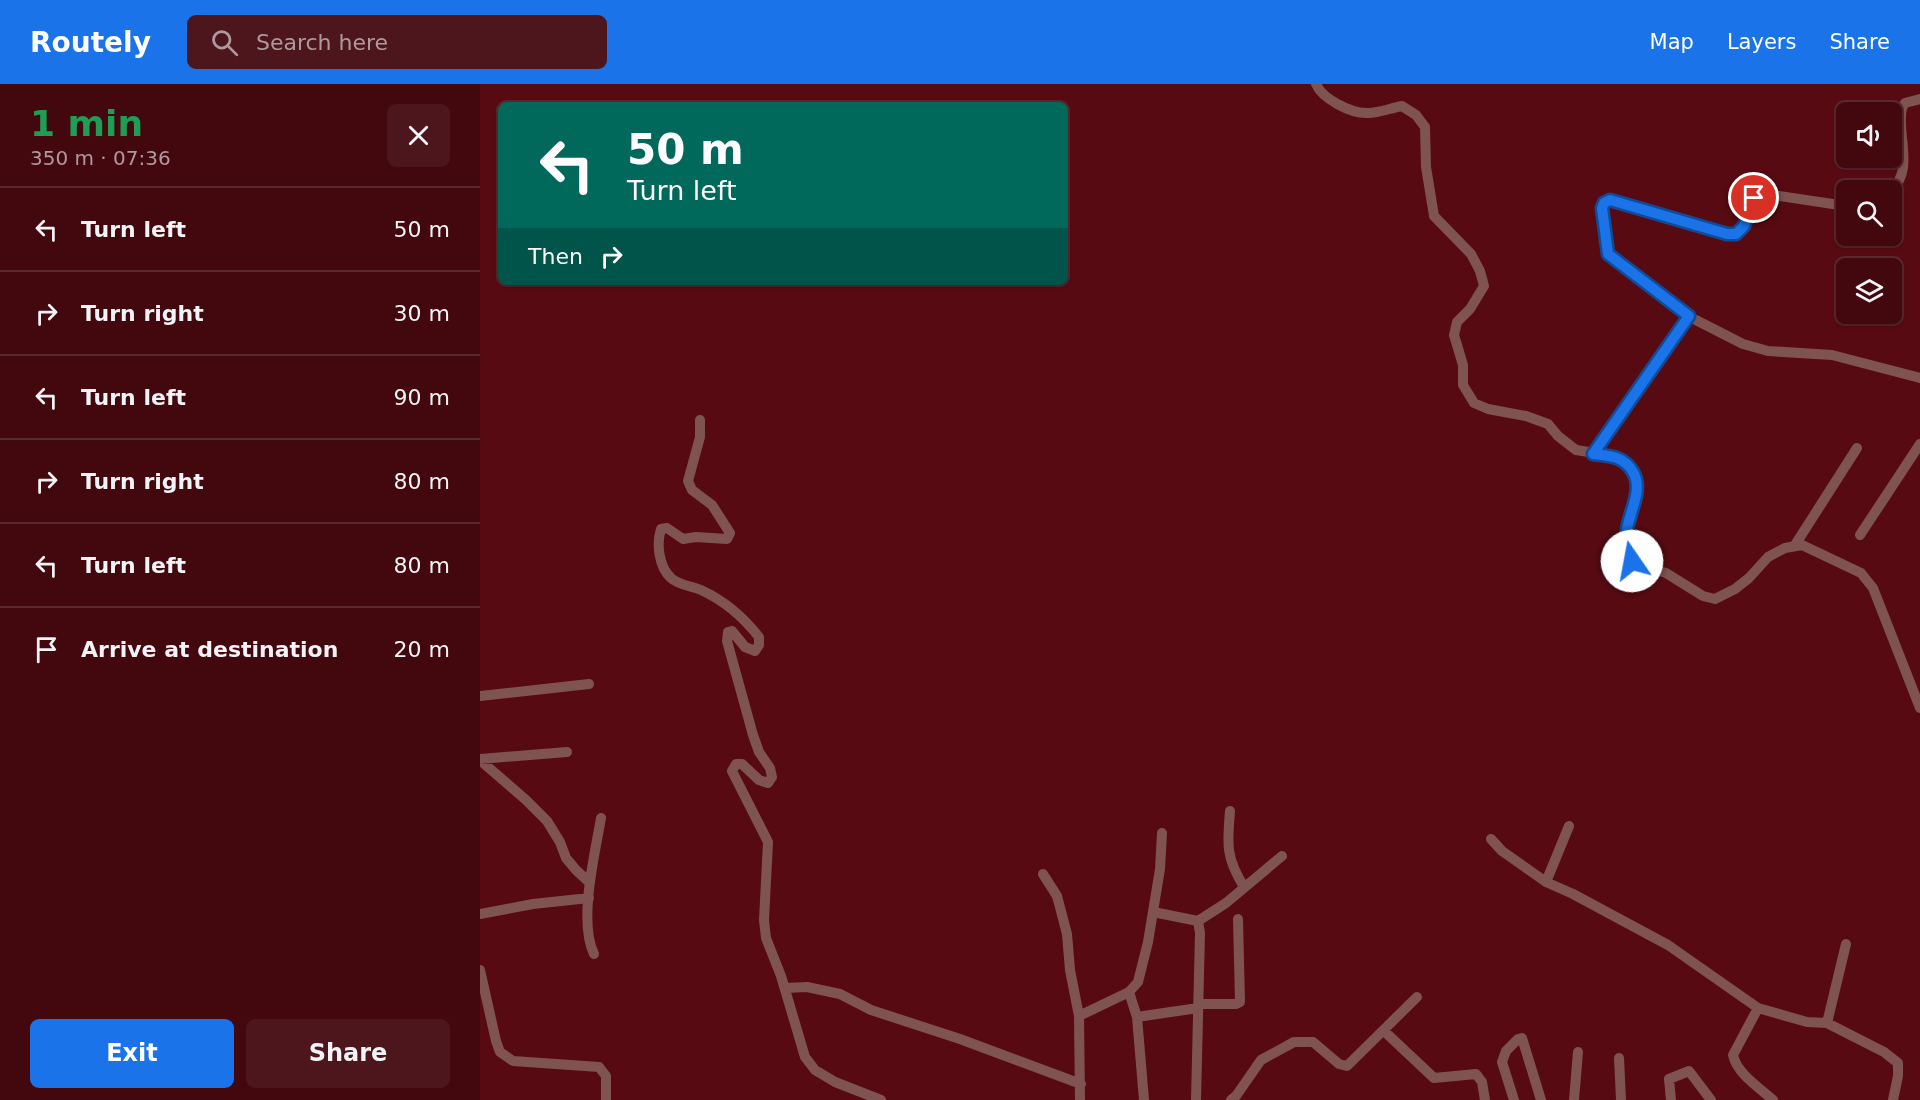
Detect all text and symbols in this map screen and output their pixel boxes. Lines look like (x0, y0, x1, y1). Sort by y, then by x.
search box (187, 15, 607, 69)
text: Routely (30, 26, 151, 59)
icon: search (208, 26, 241, 59)
text: Search here (256, 30, 388, 55)
text: Map (1650, 30, 1694, 54)
text: Layers (1727, 30, 1796, 54)
text: Share (1829, 30, 1890, 54)
map controls (1836, 102, 1902, 324)
button: sound (1836, 102, 1902, 168)
text: 1 min (30, 103, 143, 144)
button: close (387, 104, 450, 167)
text: 50 m (627, 125, 744, 174)
icon: left (528, 126, 606, 204)
text: 350 m · 07:36 (30, 146, 171, 170)
pin (1728, 172, 1779, 223)
text: Turn left (627, 175, 737, 206)
button: search (1836, 180, 1902, 246)
icon: arrive (1737, 181, 1770, 214)
icon: left (30, 213, 63, 246)
text: Turn left (81, 217, 186, 242)
text: 50 m (394, 217, 450, 242)
icon: right (595, 240, 628, 273)
text: Then (528, 244, 583, 269)
button: layers (1836, 258, 1902, 324)
icon: right (30, 297, 63, 330)
text: Turn right (81, 301, 204, 326)
text: 30 m (394, 301, 450, 326)
icon: left (30, 381, 63, 414)
text: Turn left (81, 385, 186, 410)
text: 90 m (394, 385, 450, 410)
icon: right (30, 465, 63, 498)
text: Turn right (81, 469, 204, 494)
text: 80 m (394, 469, 450, 494)
position arrow (1600, 529, 1664, 593)
icon: left (30, 549, 63, 582)
text: Turn left (81, 553, 186, 578)
text: 80 m (394, 553, 450, 578)
icon: arrive (30, 633, 63, 666)
text: Arrive at destination (81, 637, 338, 662)
text: 20 m (394, 637, 450, 662)
button: Exit (30, 1019, 234, 1088)
button: Share (246, 1019, 450, 1088)

